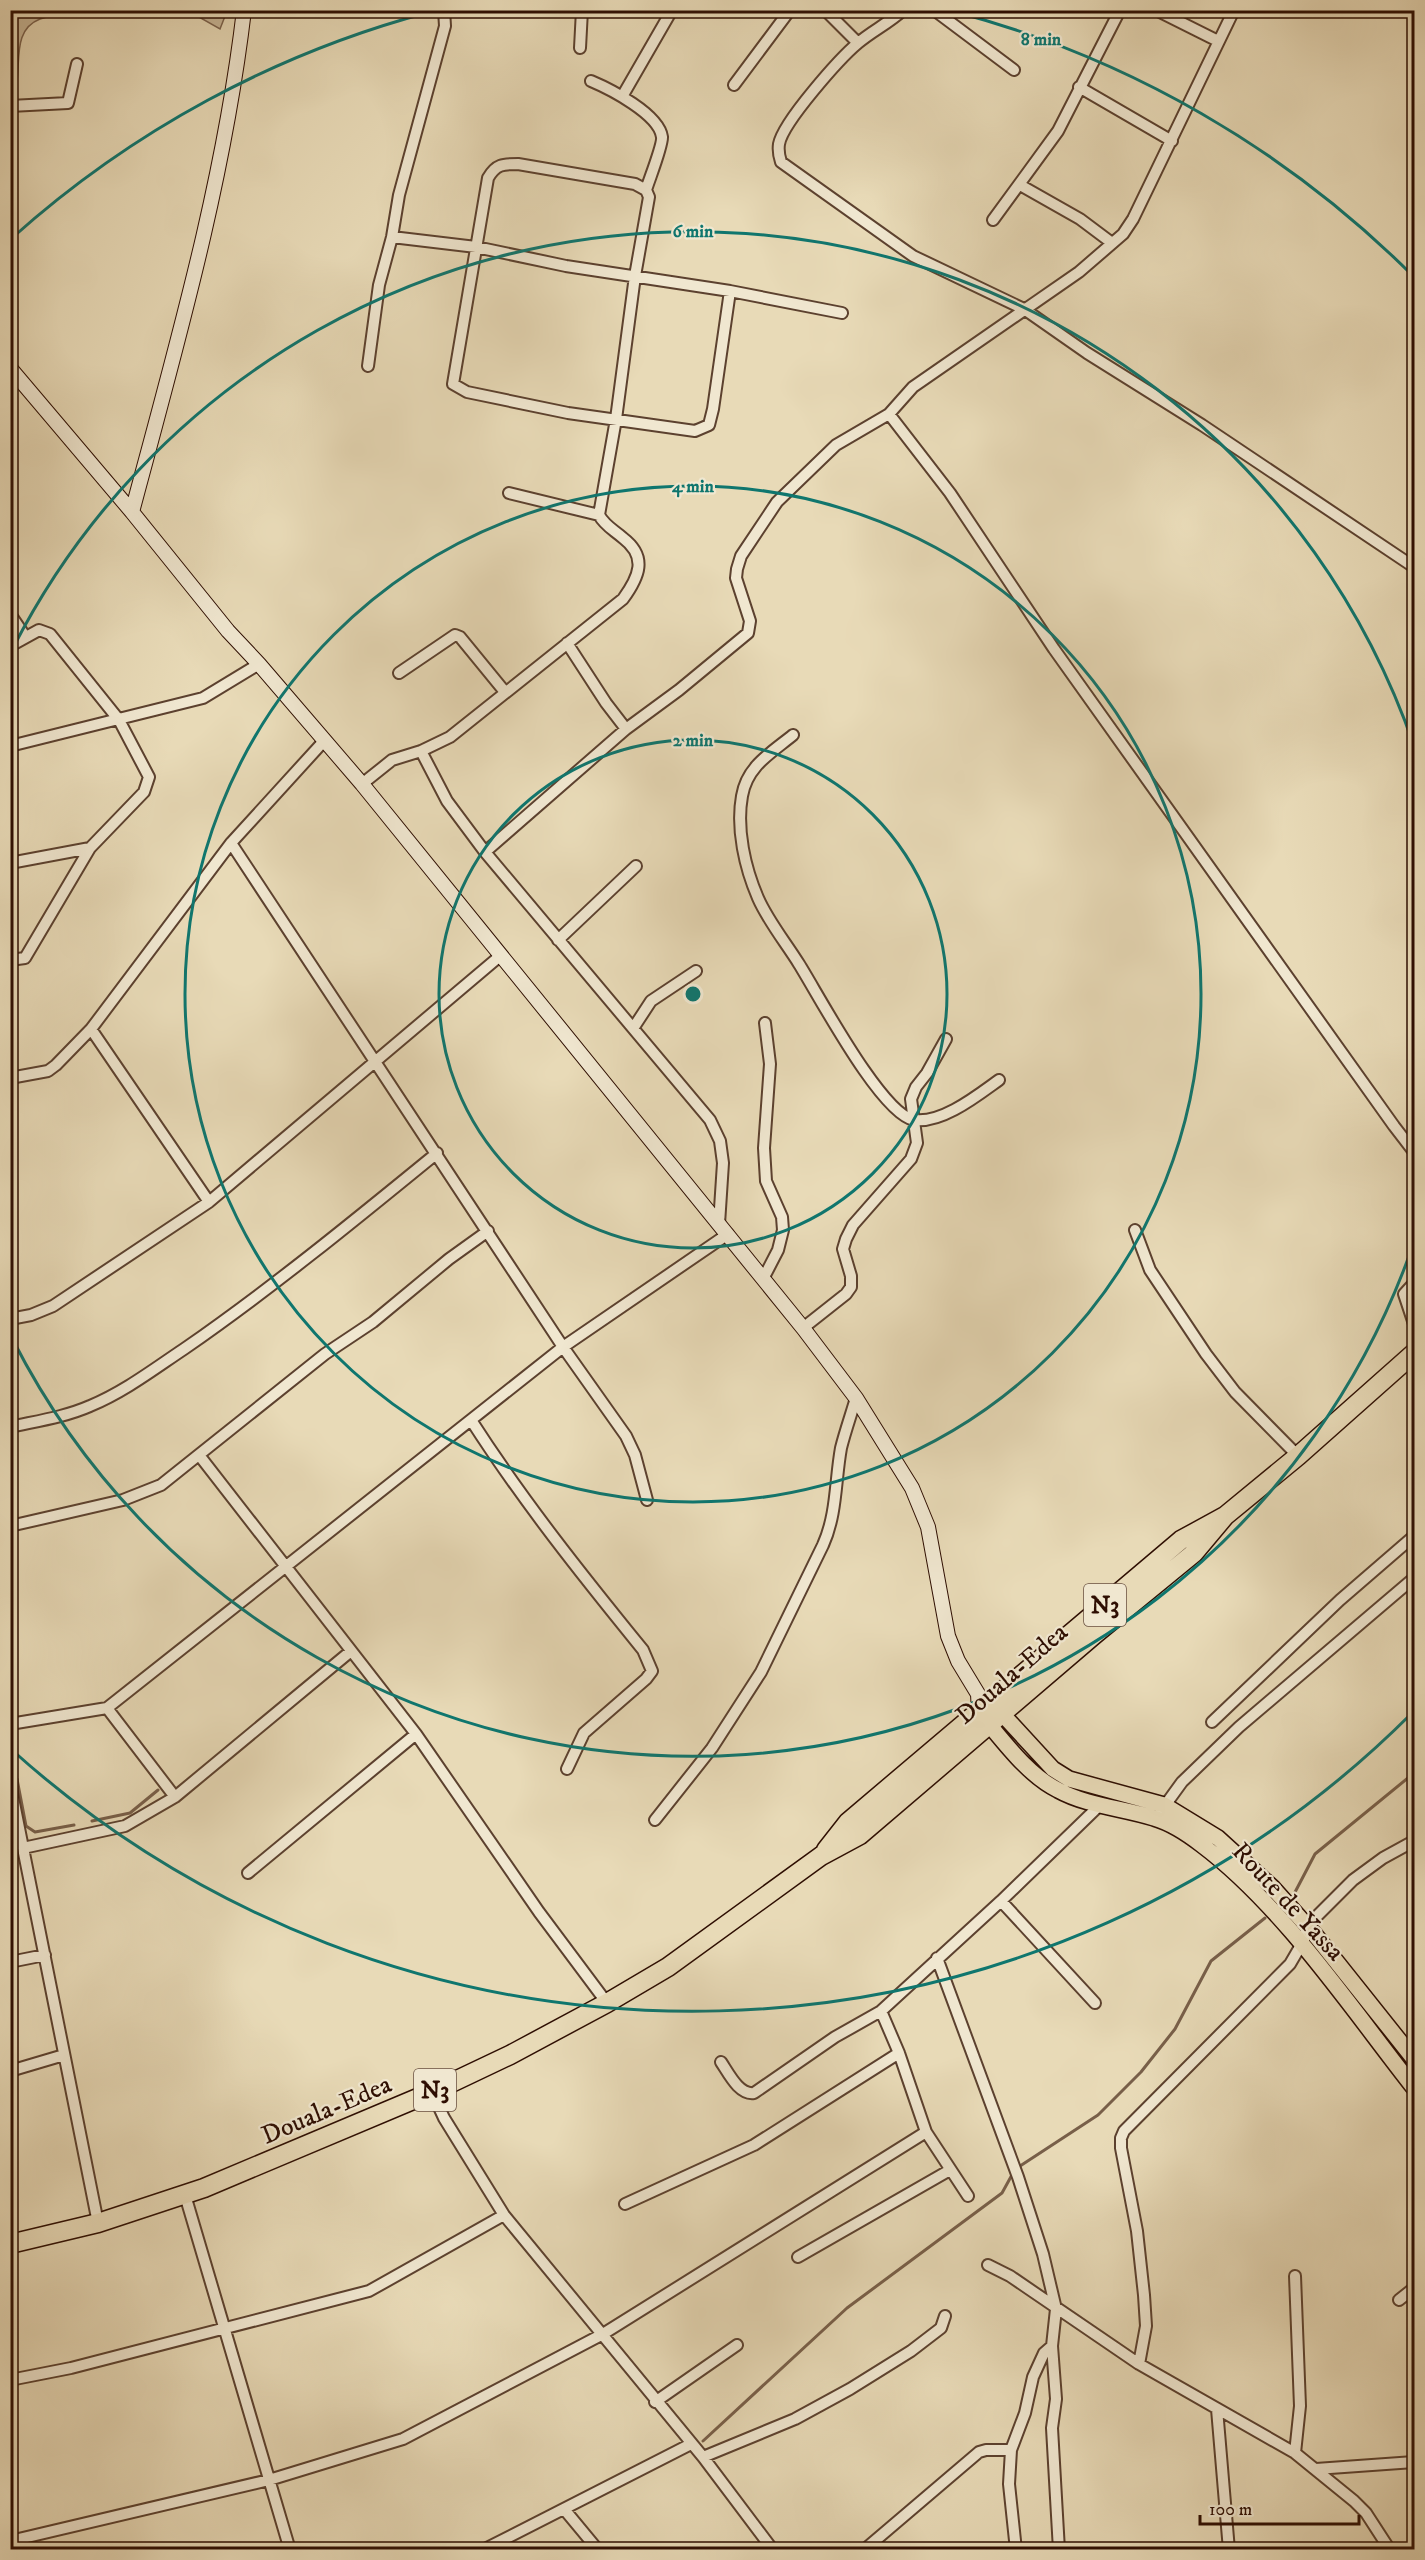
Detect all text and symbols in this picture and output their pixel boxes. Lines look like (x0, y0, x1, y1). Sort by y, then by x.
text: 8 min (1021, 29, 1062, 51)
text: 6 min (673, 221, 714, 243)
text: 4 min (671, 476, 714, 498)
text: 2 min (673, 730, 714, 752)
centre of rings (683, 984, 703, 1004)
road number: N3 (1084, 1584, 1126, 1626)
street label: Douala-Edea (949, 1616, 1075, 1732)
street label: Route de Yassa (1224, 1836, 1351, 1968)
street label: Douala-Edea (257, 2068, 397, 2153)
road number: N3 (414, 2069, 456, 2111)
scale bar (1200, 2488, 1359, 2526)
text: 100 m (1209, 2499, 1252, 2521)

